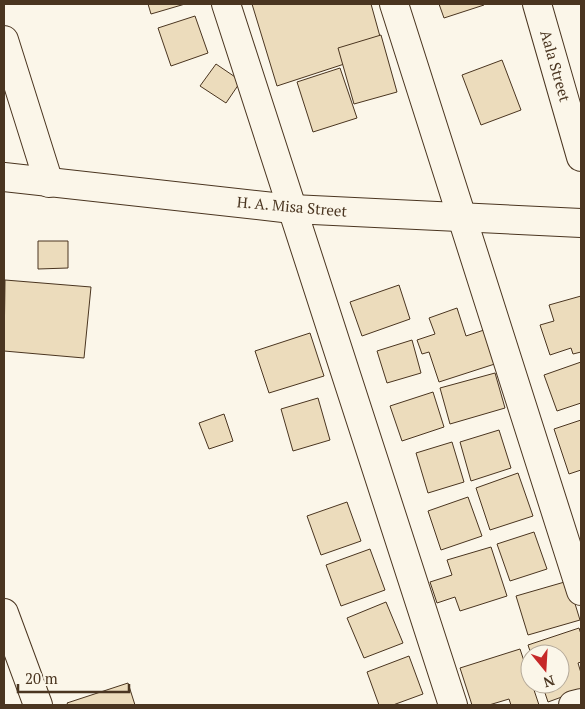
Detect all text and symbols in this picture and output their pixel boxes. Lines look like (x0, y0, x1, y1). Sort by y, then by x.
street label: Aala Street (536, 28, 576, 104)
street label: H. A. Misa Street (236, 191, 348, 221)
north arrow (520, 644, 570, 694)
scale bar (18, 662, 129, 694)
text: 20 m (25, 668, 58, 688)
text: N (541, 671, 557, 693)

